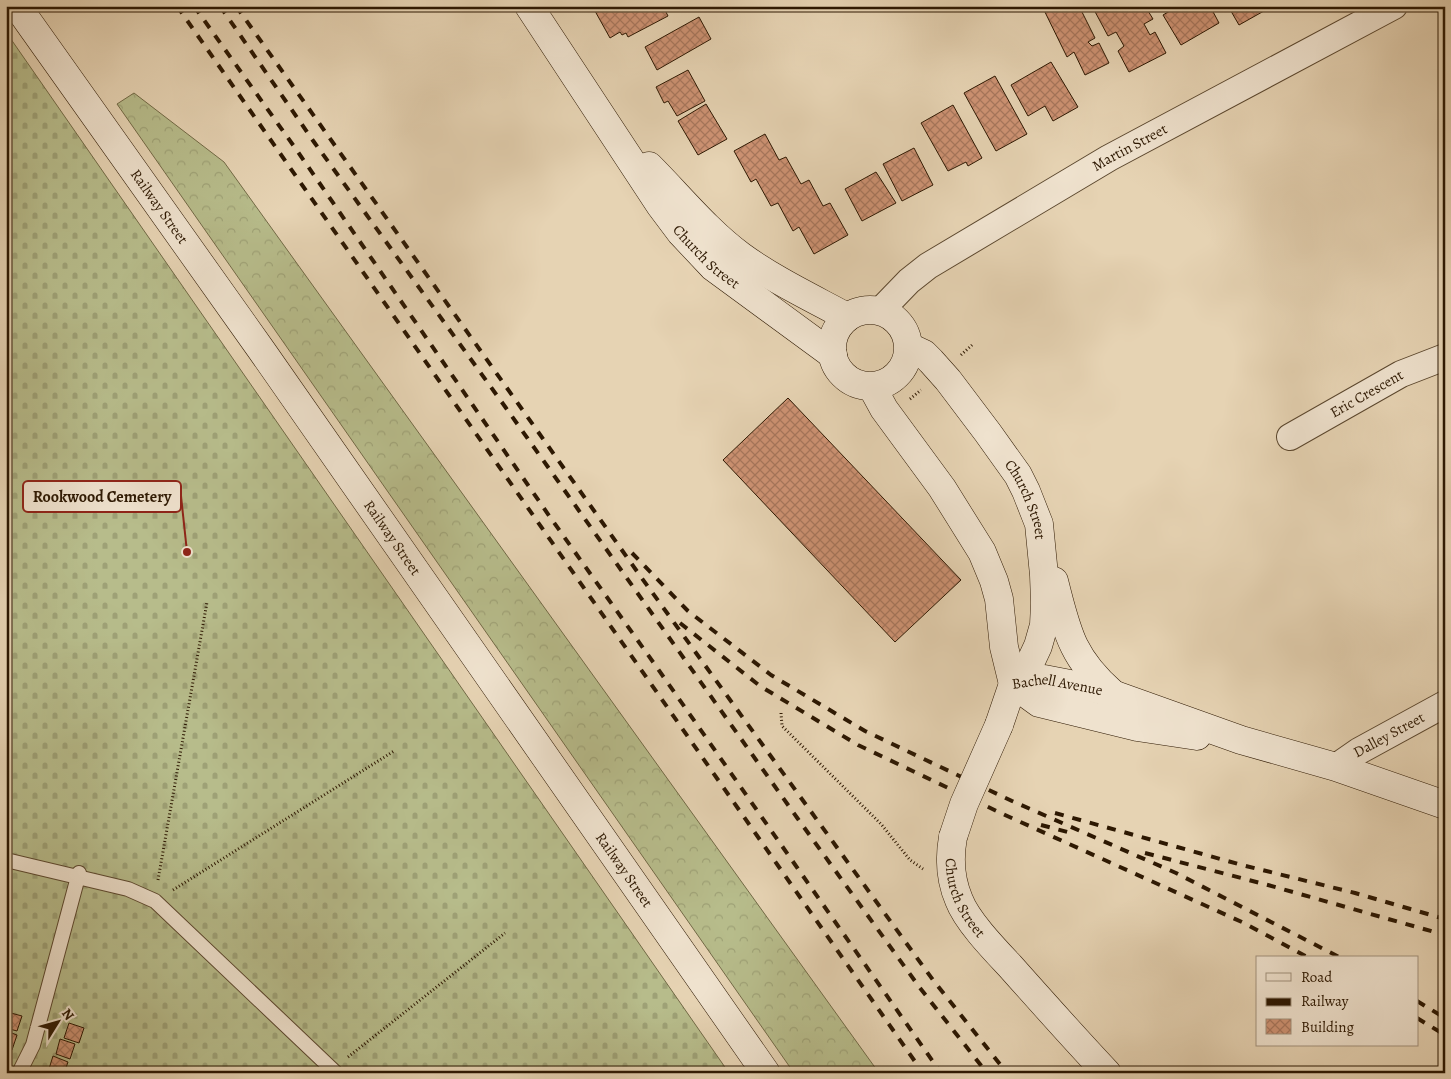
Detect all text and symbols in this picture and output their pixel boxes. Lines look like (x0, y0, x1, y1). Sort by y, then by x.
street label: Martin Street (1088, 119, 1171, 176)
street label: Railway Street (126, 165, 193, 248)
street label: Church Street (668, 221, 744, 293)
street label: Eric Crescent (1326, 365, 1407, 422)
street label: Church Street (1000, 456, 1050, 540)
callout: Rookwood Cemetery (23, 481, 181, 512)
text: Rookwood Cemetery (33, 486, 172, 508)
street label: Railway Street (359, 496, 426, 579)
street label: Bachell Avenue (1010, 669, 1105, 700)
street label: Dalley Street (1350, 707, 1428, 762)
street label: Railway Street (591, 828, 658, 912)
street label: Church Street (941, 858, 990, 942)
legend (1256, 956, 1418, 1046)
text: Road (1301, 967, 1333, 987)
text: Railway (1301, 991, 1349, 1011)
north arrow (32, 996, 82, 1046)
text: N (57, 1005, 79, 1024)
text: Building (1301, 1017, 1354, 1037)

